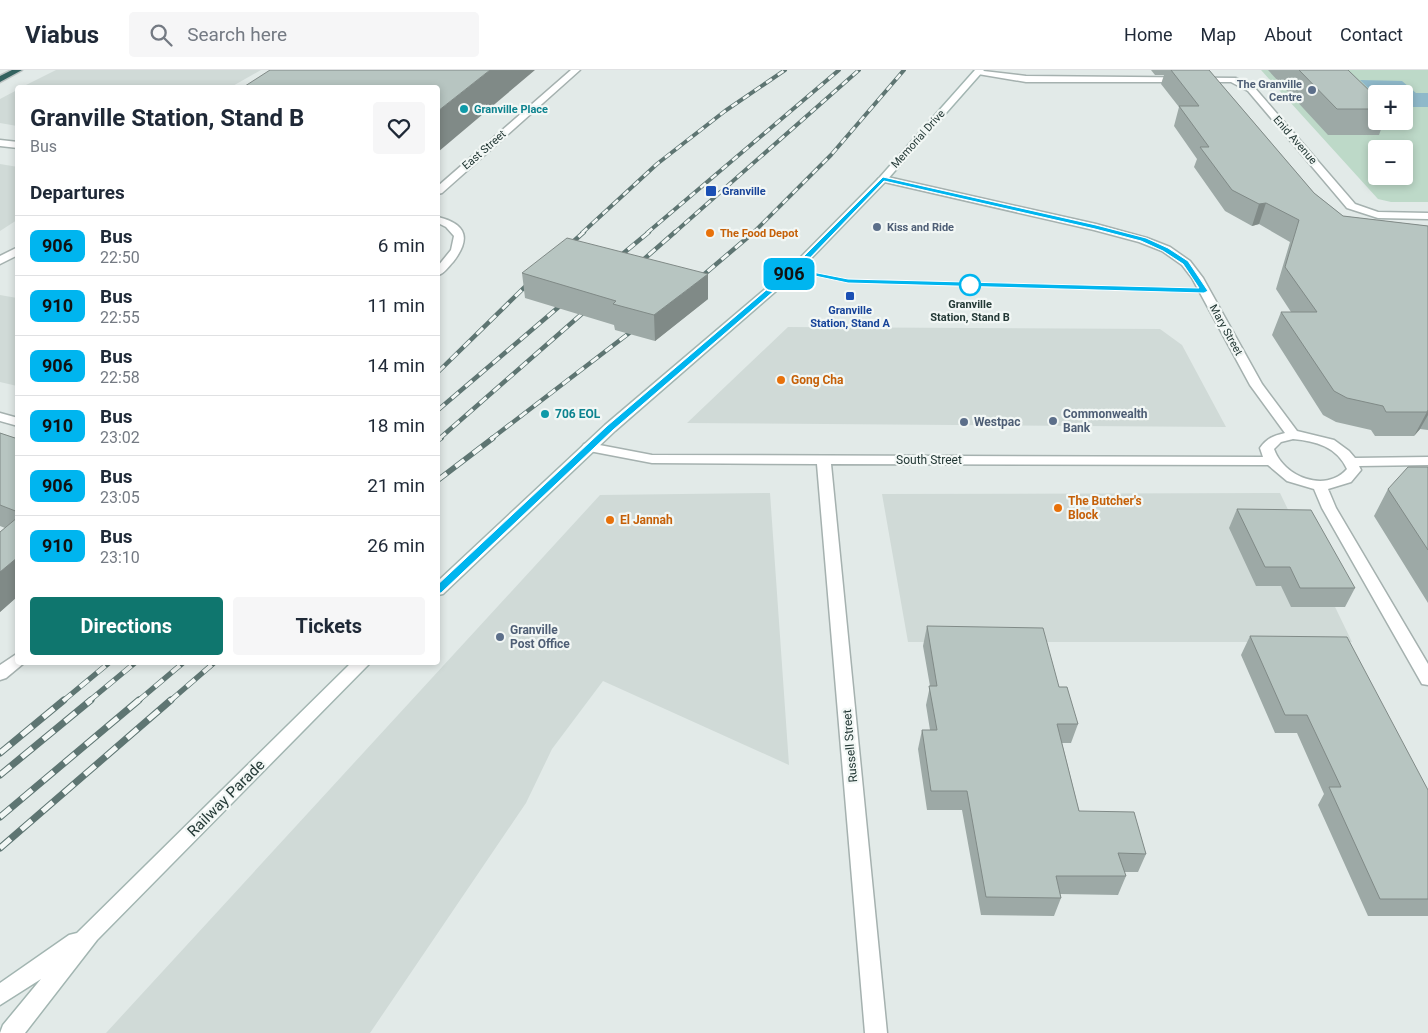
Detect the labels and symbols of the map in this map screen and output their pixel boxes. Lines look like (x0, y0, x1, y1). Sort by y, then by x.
place label: The Granville Centre (1237, 78, 1302, 104)
marker: The Granville Centre (1306, 84, 1318, 96)
marker: Granville Place (458, 103, 470, 115)
place label: Granville Place (474, 103, 548, 116)
street label: Memorial Drive (888, 107, 948, 171)
street label: Enid Avenue (1270, 113, 1320, 167)
street label: East Street (460, 127, 509, 172)
marker: Granville (704, 184, 718, 198)
place label: Granville (722, 185, 766, 198)
marker: Kiss and Ride (871, 221, 883, 233)
place label: Kiss and Ride (887, 221, 954, 234)
marker: The Food Depot (704, 227, 716, 239)
place label: The Food Depot (720, 227, 798, 240)
line badge: 906 (760, 258, 818, 290)
marker: Granville Station, Stand B (959, 274, 981, 296)
marker: Granville Station, Stand A (844, 290, 856, 302)
place label: Granville Station, Stand B (930, 298, 1010, 324)
street label: Mary Street (1207, 302, 1246, 358)
place label: Granville Station, Stand A (810, 304, 890, 330)
place label: Gong Cha (791, 373, 844, 387)
marker: Gong Cha (775, 374, 787, 386)
place label: 706 EOL (555, 407, 601, 421)
place label: Commonwealth Bank (1063, 407, 1148, 435)
marker: 706 EOL (539, 408, 551, 420)
place label: Westpac (974, 415, 1020, 429)
marker: Commonwealth Bank (1047, 415, 1059, 427)
marker: Westpac (958, 416, 970, 428)
street label: South Street (896, 453, 962, 467)
place label: The Butcher's Block (1068, 494, 1142, 522)
marker: The Butcher's Block (1052, 502, 1064, 514)
place label: El Jannah (620, 513, 673, 527)
marker: El Jannah (604, 514, 616, 526)
place label: Granville Post Office (510, 623, 570, 651)
marker: Granville Post Office (494, 631, 506, 643)
street label: Russell Street (840, 709, 860, 783)
street label: Railway Parade (184, 756, 268, 840)

